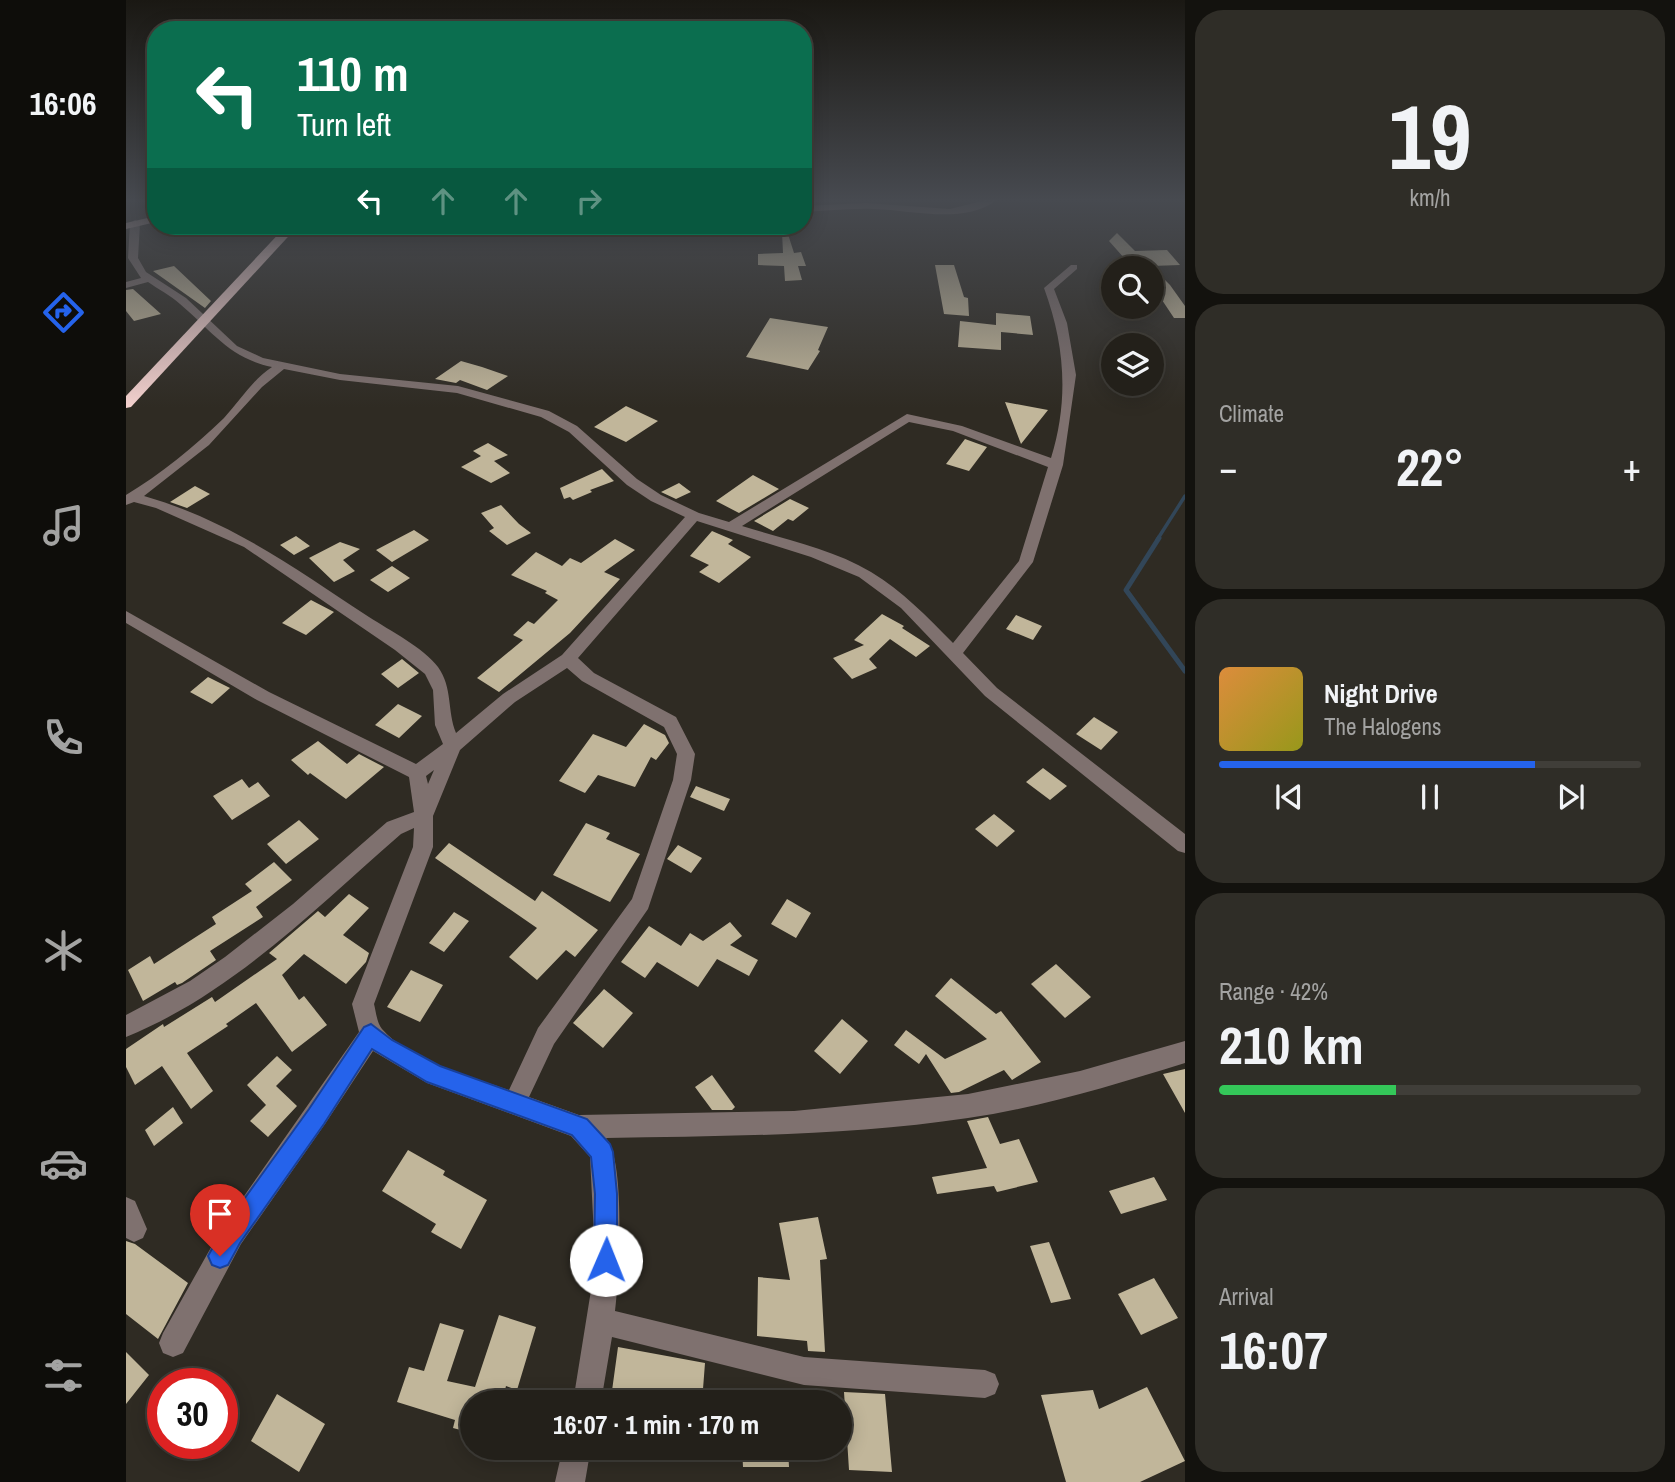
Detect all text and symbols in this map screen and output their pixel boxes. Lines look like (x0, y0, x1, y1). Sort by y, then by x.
text: 110 m (297, 40, 409, 106)
icon: left (182, 49, 273, 140)
text: 19 (1389, 75, 1472, 197)
text: 16:06 (29, 82, 97, 125)
text: Turn left (297, 103, 391, 146)
icon: left (351, 182, 389, 220)
icon: ahead (424, 182, 462, 220)
icon: ahead (497, 182, 535, 220)
icon: right (570, 182, 608, 220)
text: km/h (1410, 182, 1450, 213)
map controls (1101, 256, 1164, 396)
button: search (1101, 256, 1164, 319)
icon: directions (39, 288, 88, 337)
button: layers (1101, 333, 1164, 396)
text: Climate (1219, 398, 1284, 429)
text: 22° (1396, 432, 1464, 502)
text: − (1219, 442, 1237, 493)
text: + (1623, 442, 1641, 493)
icon: music (39, 501, 88, 550)
text: Night Drive (1324, 676, 1438, 711)
text: The Halogens (1324, 711, 1441, 742)
icon: phone (39, 713, 88, 762)
icon: previous (1270, 778, 1308, 816)
icon: pause (1411, 778, 1449, 816)
icon: next (1552, 778, 1590, 816)
icon: climate (39, 926, 88, 975)
text: Range · 42% (1219, 976, 1328, 1007)
text: 210 km (1219, 1010, 1364, 1080)
icon: car (39, 1139, 88, 1188)
pin (190, 1184, 250, 1256)
icon: arrive (201, 1195, 239, 1233)
position arrow (569, 1223, 643, 1297)
text: Arrival (1219, 1281, 1274, 1312)
text: 16:07 (1219, 1315, 1328, 1385)
icon: filters (39, 1351, 88, 1400)
speed limit sign: 30 (147, 1368, 238, 1459)
text: 16:07 · 1 min · 170 m (553, 1407, 759, 1442)

